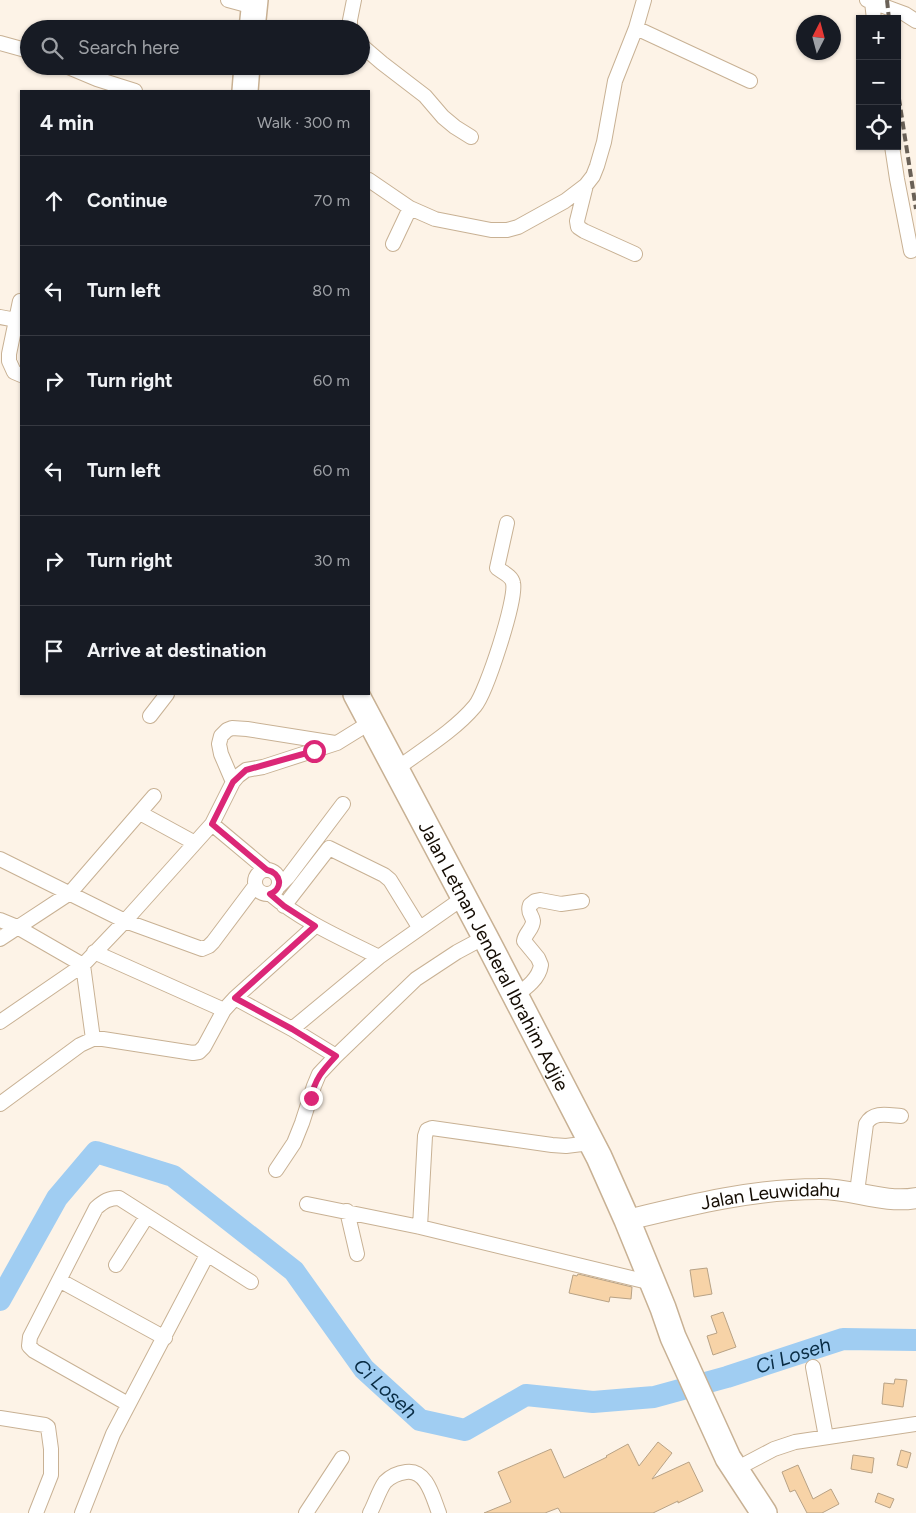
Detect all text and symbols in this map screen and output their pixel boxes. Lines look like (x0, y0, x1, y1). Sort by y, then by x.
north arrow (796, 15, 841, 60)
map controls (856, 15, 901, 150)
button: + (856, 15, 901, 60)
search box (20, 20, 370, 75)
icon: search (38, 34, 66, 62)
text: Search here (78, 36, 180, 59)
button: − (856, 60, 901, 105)
button: locate (856, 105, 901, 150)
text: 4 min (40, 110, 94, 135)
text: Walk · 300 m (257, 113, 350, 132)
icon: ahead (40, 187, 68, 215)
text: Continue (87, 189, 167, 212)
text: 70 m (314, 191, 350, 210)
icon: left (40, 277, 68, 305)
text: Turn left (87, 279, 161, 302)
text: 80 m (312, 281, 350, 300)
icon: right (40, 367, 68, 395)
text: Turn right (87, 369, 173, 392)
text: 60 m (313, 371, 350, 390)
icon: left (40, 457, 68, 485)
text: Turn left (87, 459, 161, 482)
text: 60 m (313, 461, 350, 480)
icon: right (40, 547, 68, 575)
text: Turn right (87, 549, 173, 572)
text: 30 m (313, 551, 350, 570)
icon: arrive (40, 637, 68, 665)
text: Arrive at destination (87, 639, 266, 662)
route start (303, 740, 326, 763)
street label: Jalan Letnan Jenderal Ibrahim Adjie (414, 817, 574, 1095)
route end (300, 1087, 323, 1110)
street label: Jalan Leuwidahu (698, 1177, 842, 1214)
water label: Ci Loseh (752, 1332, 834, 1379)
water label: Ci Loseh (348, 1354, 422, 1423)

